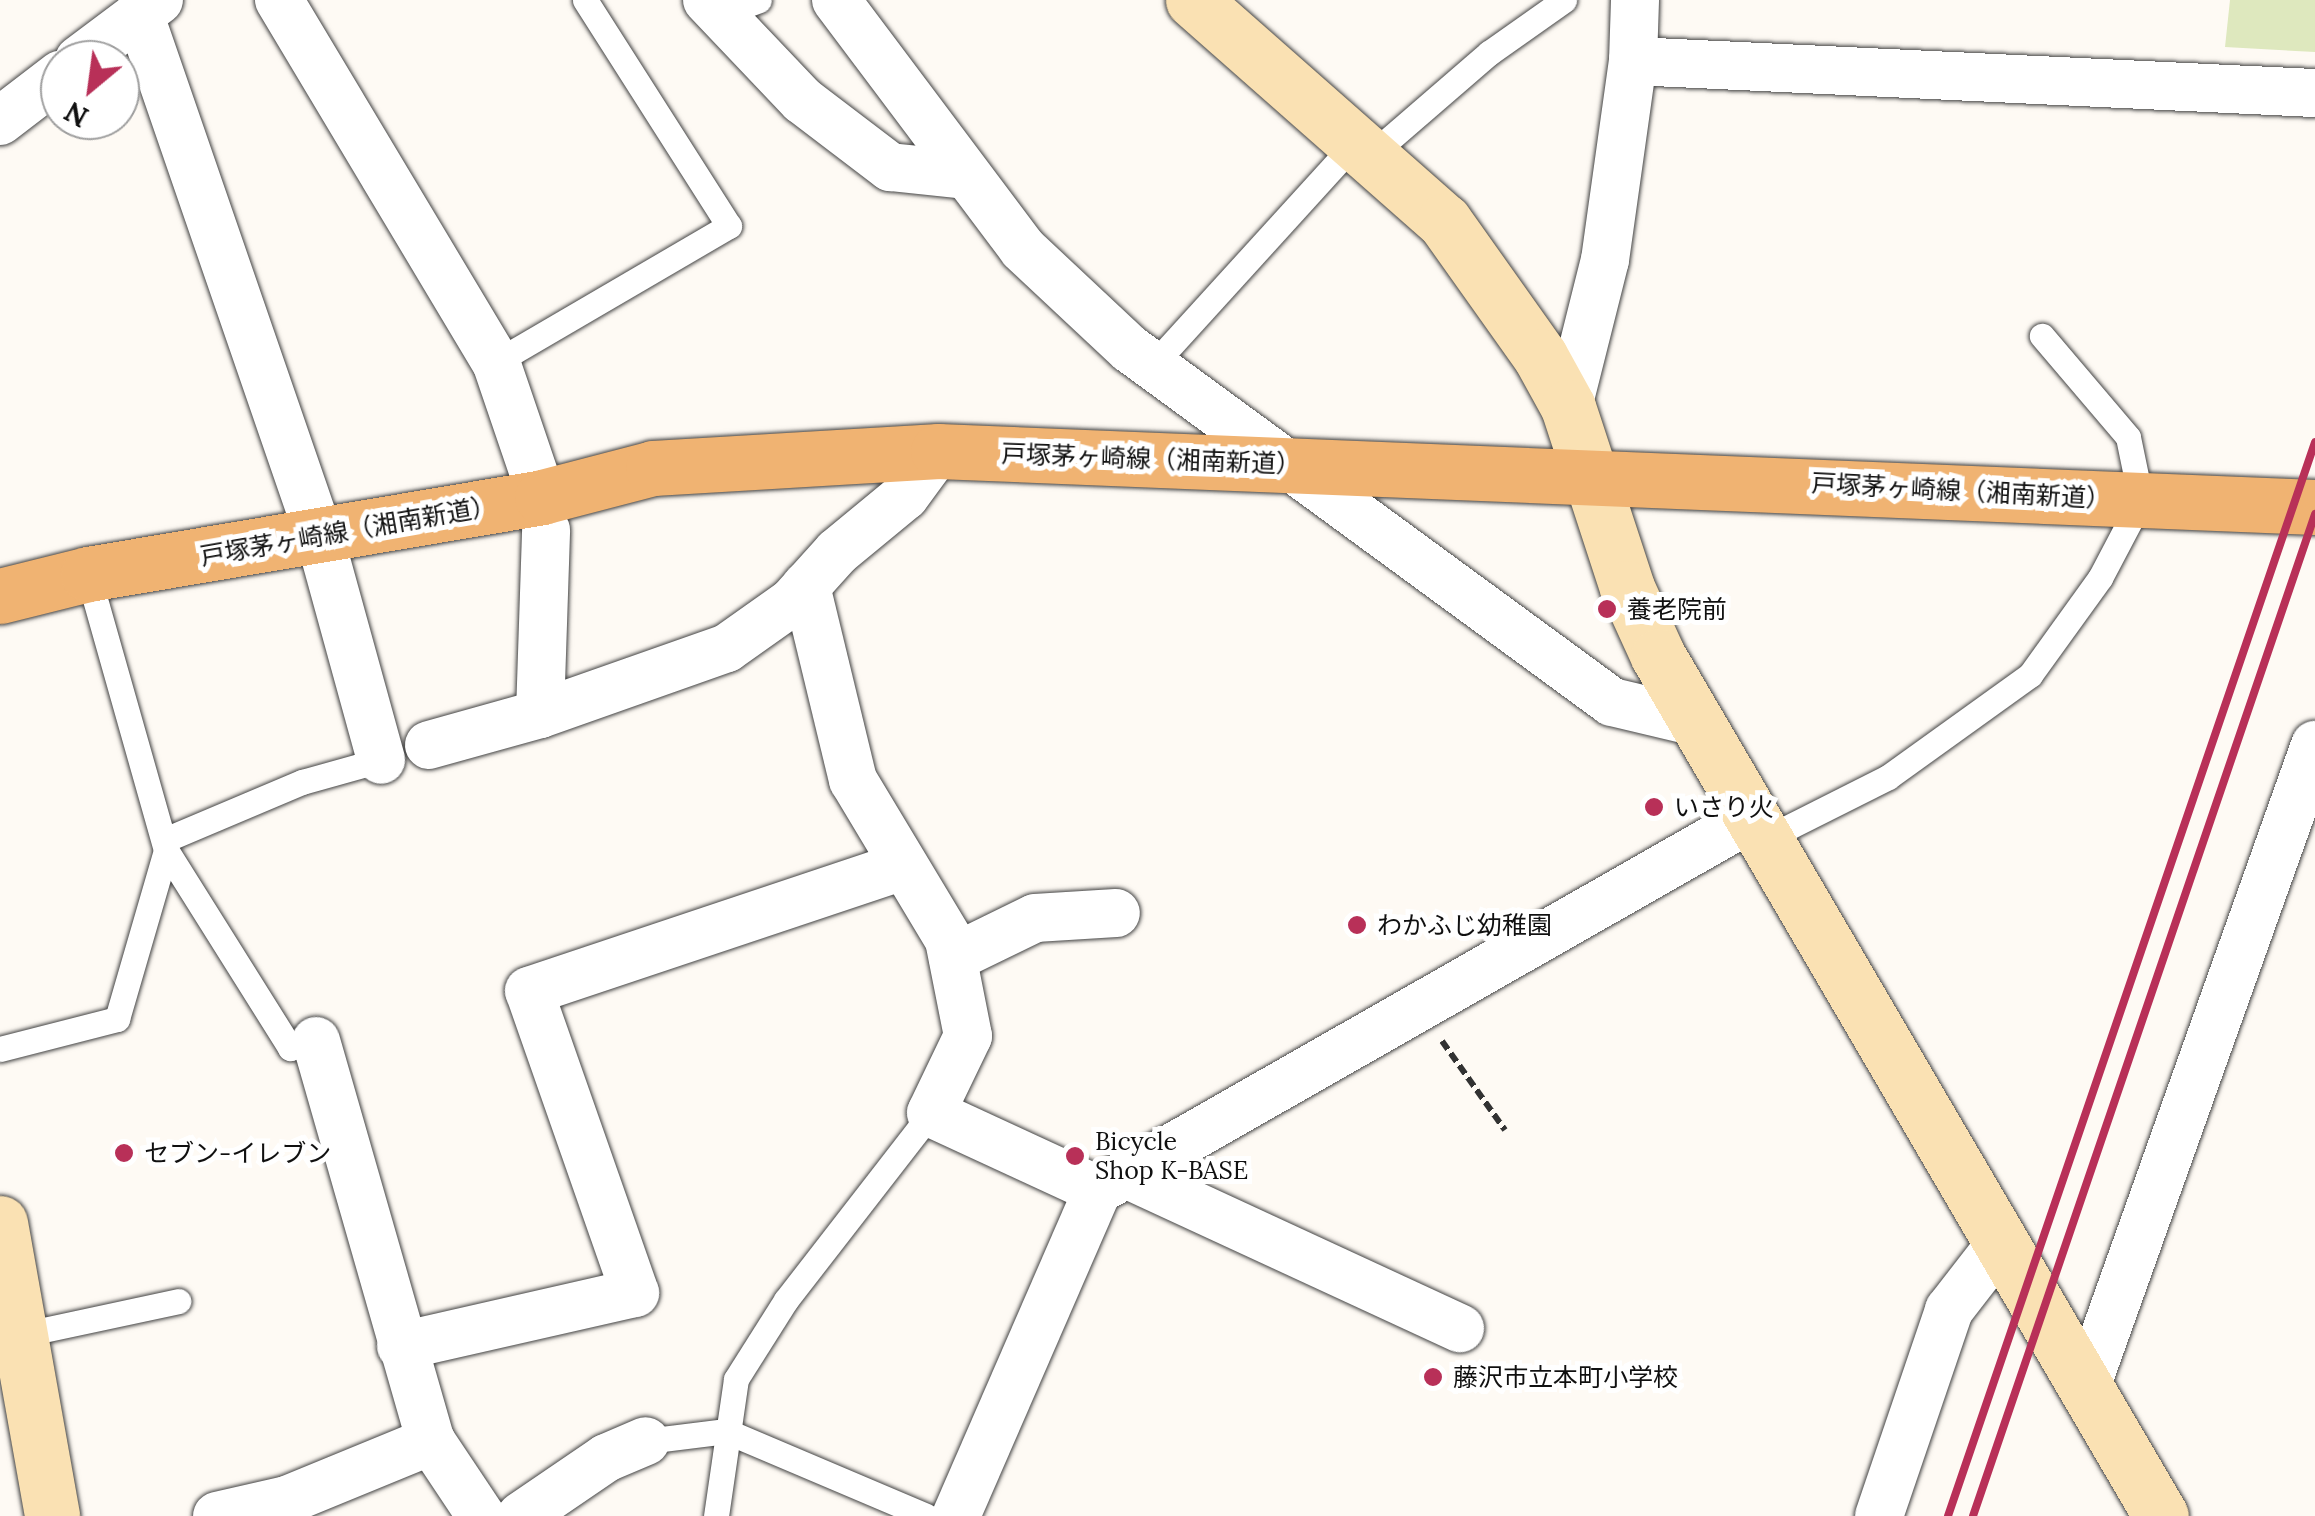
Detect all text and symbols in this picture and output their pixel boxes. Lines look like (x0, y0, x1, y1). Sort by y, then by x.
north arrow (40, 40, 140, 140)
text: N (58, 93, 95, 135)
street label: 戸塚茅ヶ崎線（湘南新道） (1001, 439, 1301, 479)
street label: 戸塚茅ヶ崎線（湘南新道） (1810, 468, 2112, 514)
street label: 戸塚茅ヶ崎線（湘南新道） (198, 490, 498, 572)
place label: 養老院前 (1627, 594, 1727, 624)
marker: 養老院前 (1596, 598, 1618, 620)
place label: いさり火 (1674, 792, 1774, 822)
marker: いさり火 (1643, 796, 1665, 818)
place label: わかふじ幼稚園 (1377, 910, 1552, 940)
marker: わかふじ幼稚園 (1346, 914, 1368, 936)
place label: Bicycle Shop K-BASE (1095, 1127, 1248, 1186)
place label: セブン-イレブン (144, 1138, 331, 1168)
marker: セブン-イレブン (113, 1142, 135, 1164)
marker: Bicycle Shop K-BASE (1064, 1145, 1086, 1167)
place label: 藤沢市立本町小学校 (1453, 1362, 1678, 1392)
marker: 藤沢市立本町小学校 (1422, 1366, 1444, 1388)

